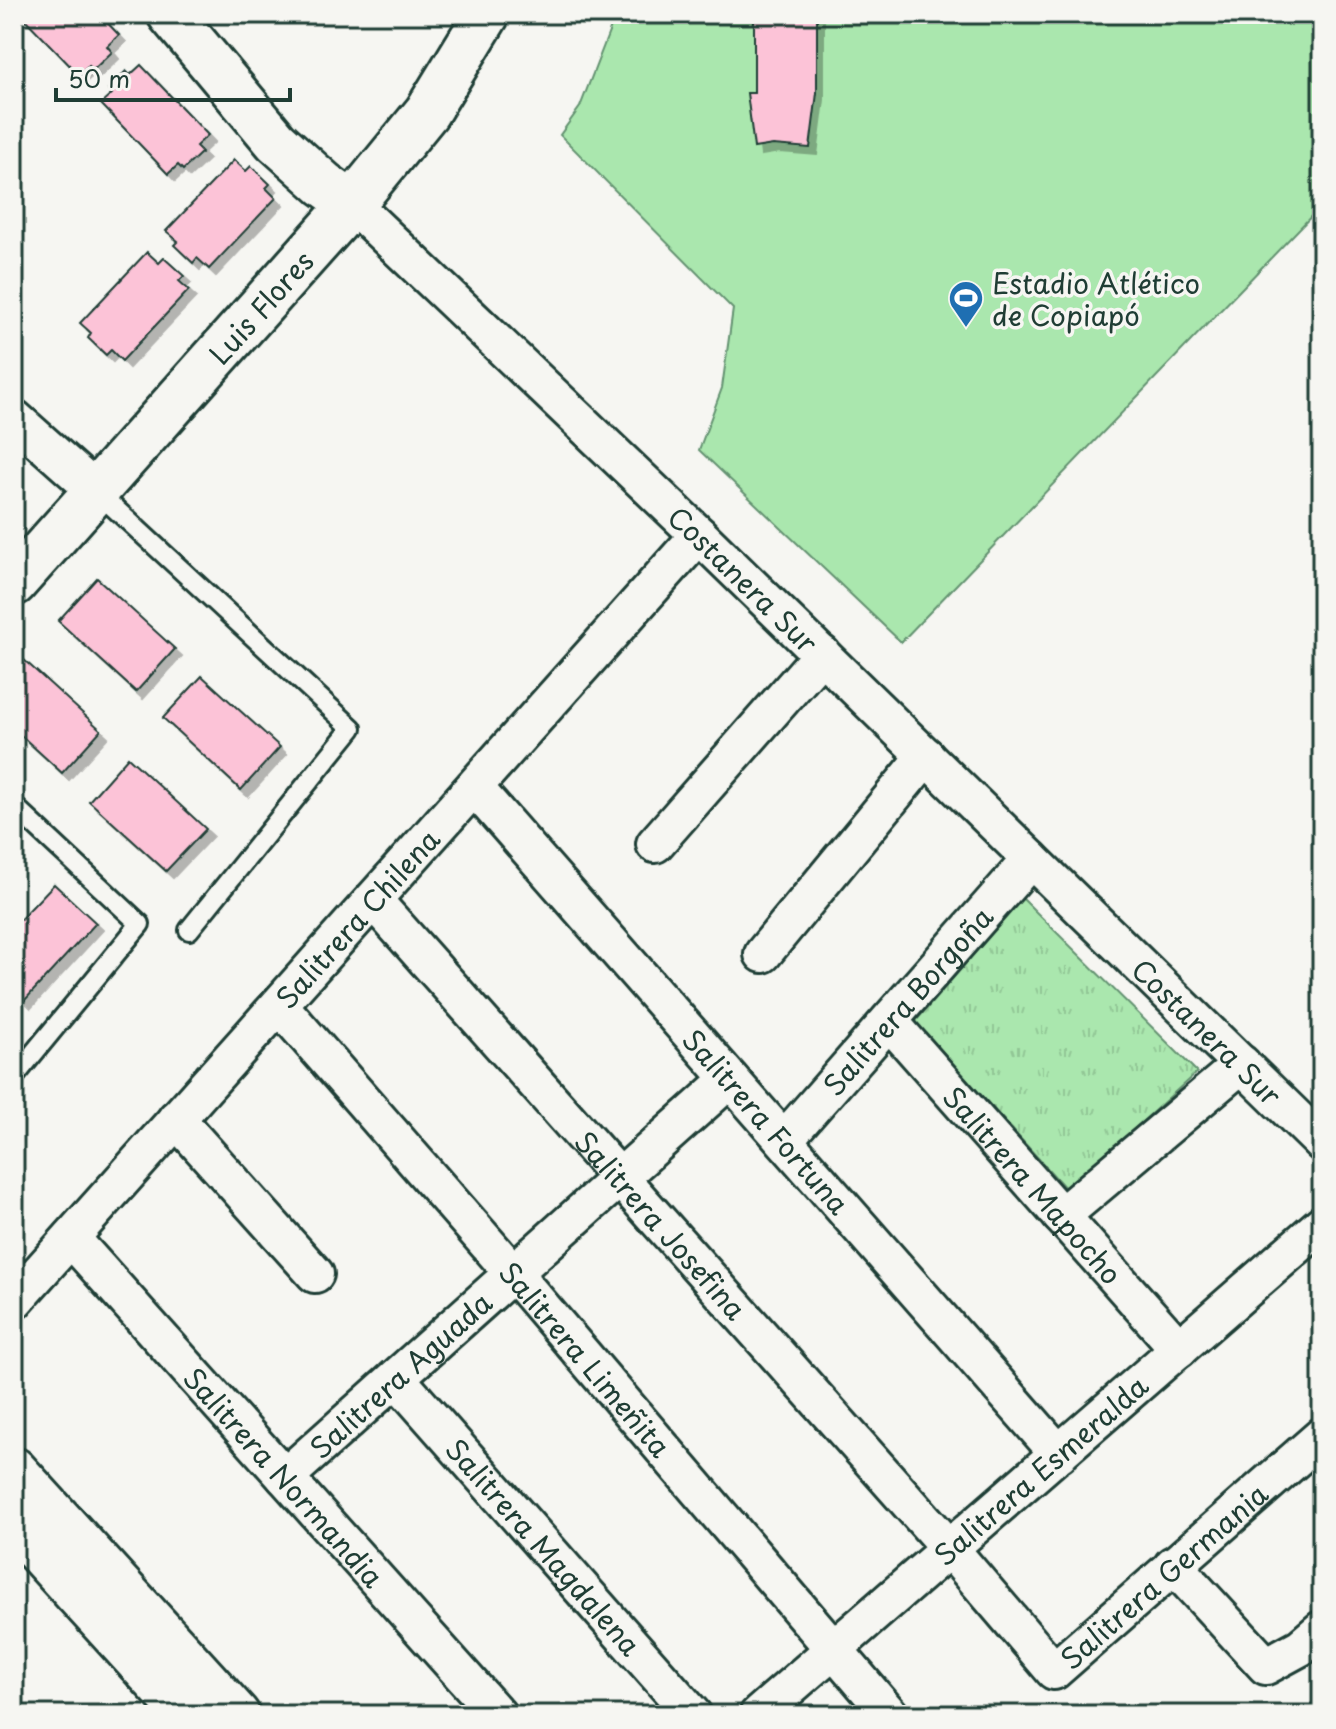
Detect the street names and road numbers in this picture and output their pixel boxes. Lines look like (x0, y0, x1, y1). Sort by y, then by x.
street label: Luis Flores (198, 240, 323, 373)
street label: Costanera Sur (659, 495, 829, 662)
street label: Salitrera Chilena (264, 818, 449, 1017)
street label: Salitrera Borgoña (812, 896, 1002, 1105)
street label: Costanera Sur (1123, 948, 1292, 1115)
street label: Salitrera Fortuna (673, 1018, 861, 1224)
street label: Salitrera Mapocho (934, 1076, 1133, 1293)
street label: Salitrera Josefina (565, 1120, 758, 1329)
street label: Salitrera Limeñita (490, 1251, 682, 1466)
street label: Salitrera Aguada (299, 1281, 501, 1468)
street label: Salitrera Normandia (174, 1357, 395, 1596)
street label: Salitrera Esmeralda (923, 1363, 1157, 1575)
street label: Salitrera Magdalena (436, 1428, 652, 1665)
street label: Salitrera Germania (1050, 1471, 1277, 1679)

